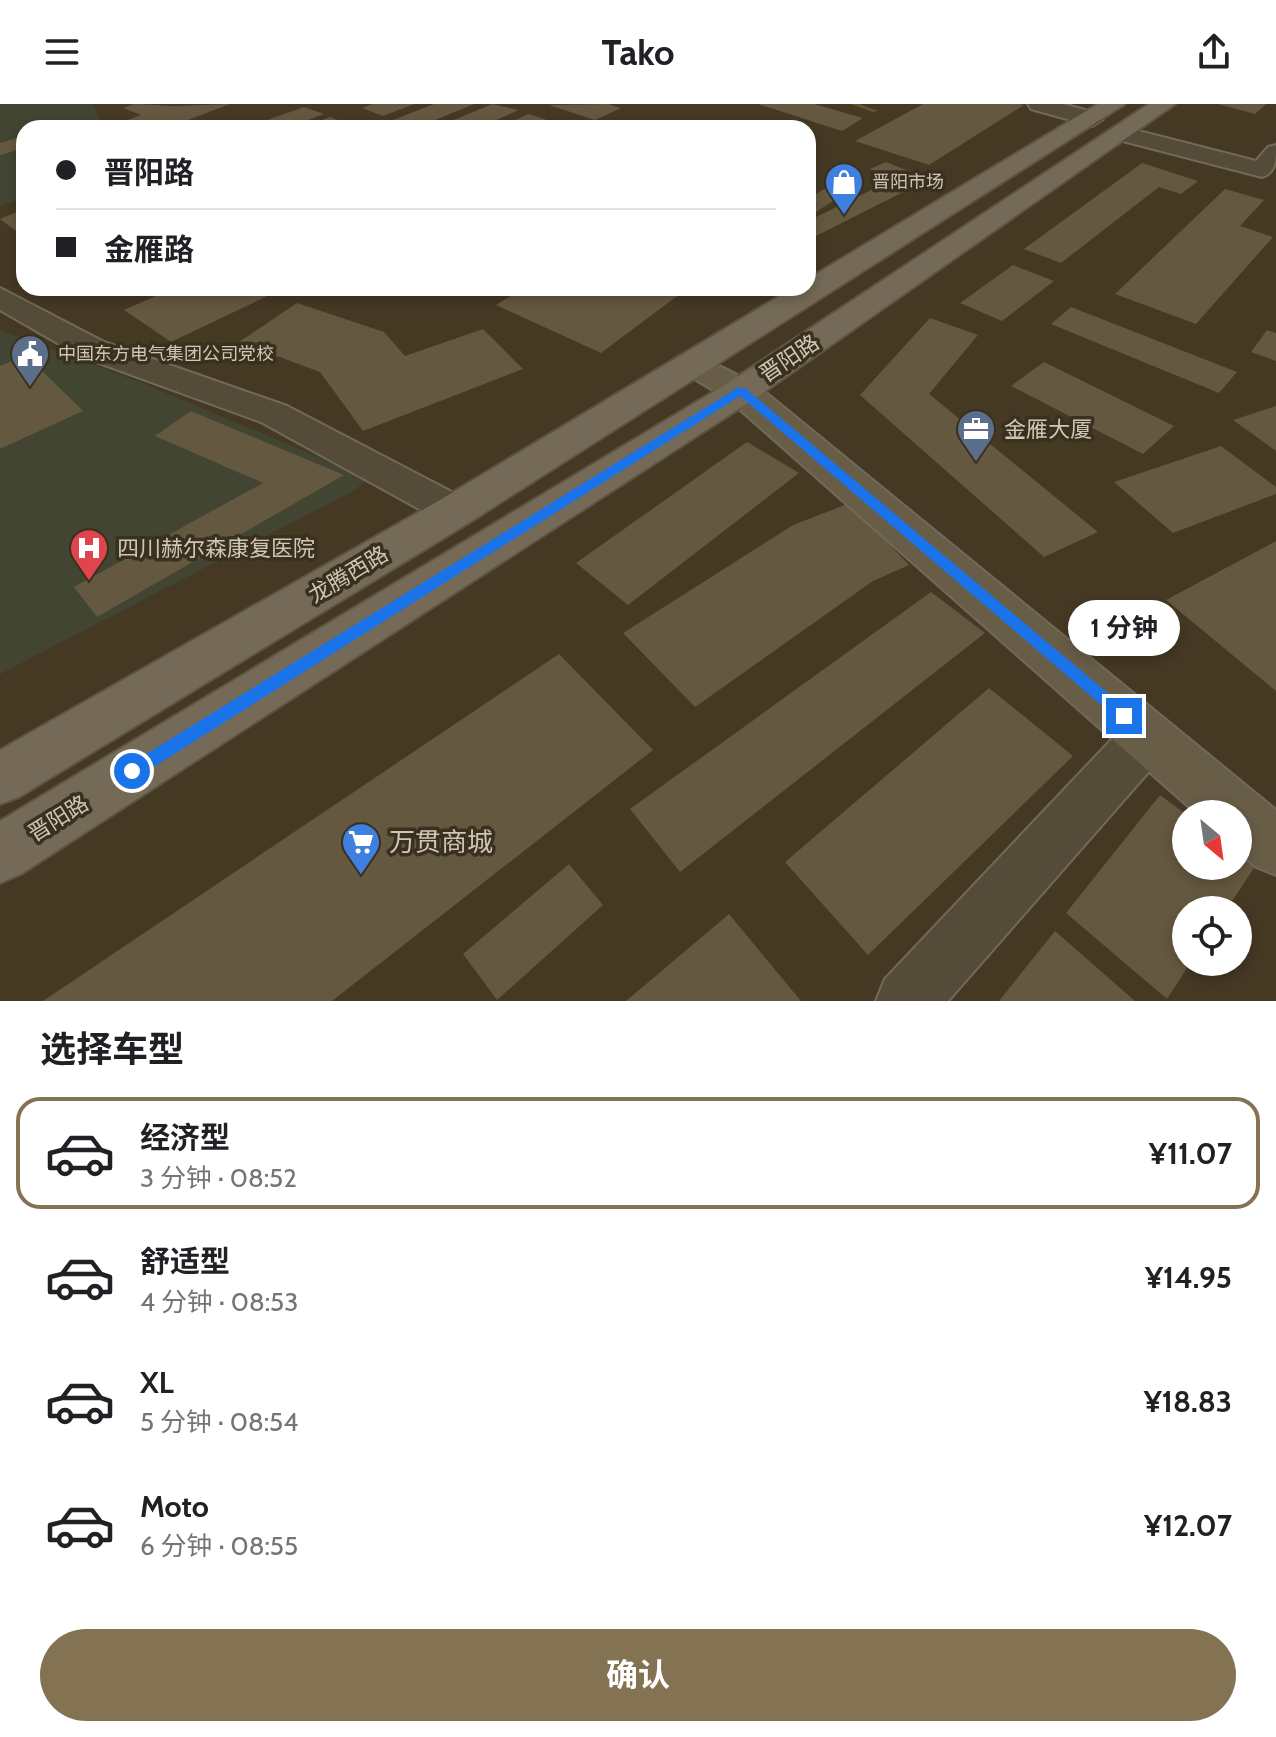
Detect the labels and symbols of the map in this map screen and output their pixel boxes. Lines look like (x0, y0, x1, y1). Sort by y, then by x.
shop icon: 晋阳市场 (823, 161, 865, 216)
place label: 晋阳市场 (872, 171, 944, 193)
street label: 晋阳路 (754, 329, 824, 388)
public building icon: 中国东方电气集团公司党校 (9, 333, 51, 388)
place label: 中国东方电气集团公司党校 (58, 343, 274, 365)
office icon: 金雁大厦 (955, 408, 997, 463)
place label: 金雁大厦 (1004, 416, 1092, 443)
hospital icon: 四川赫尔森康复医院 (68, 527, 110, 582)
place label: 四川赫尔森康复医院 (117, 535, 315, 562)
street label: 龙腾西路 (304, 540, 393, 609)
callout: 1 分钟 (1068, 600, 1180, 656)
route end (1106, 698, 1142, 734)
route start (114, 753, 150, 789)
street label: 晋阳路 (23, 789, 93, 847)
north arrow (1172, 800, 1252, 880)
supermarket icon: 万贯商城 (340, 821, 382, 876)
place label: 万贯商城 (389, 826, 493, 858)

